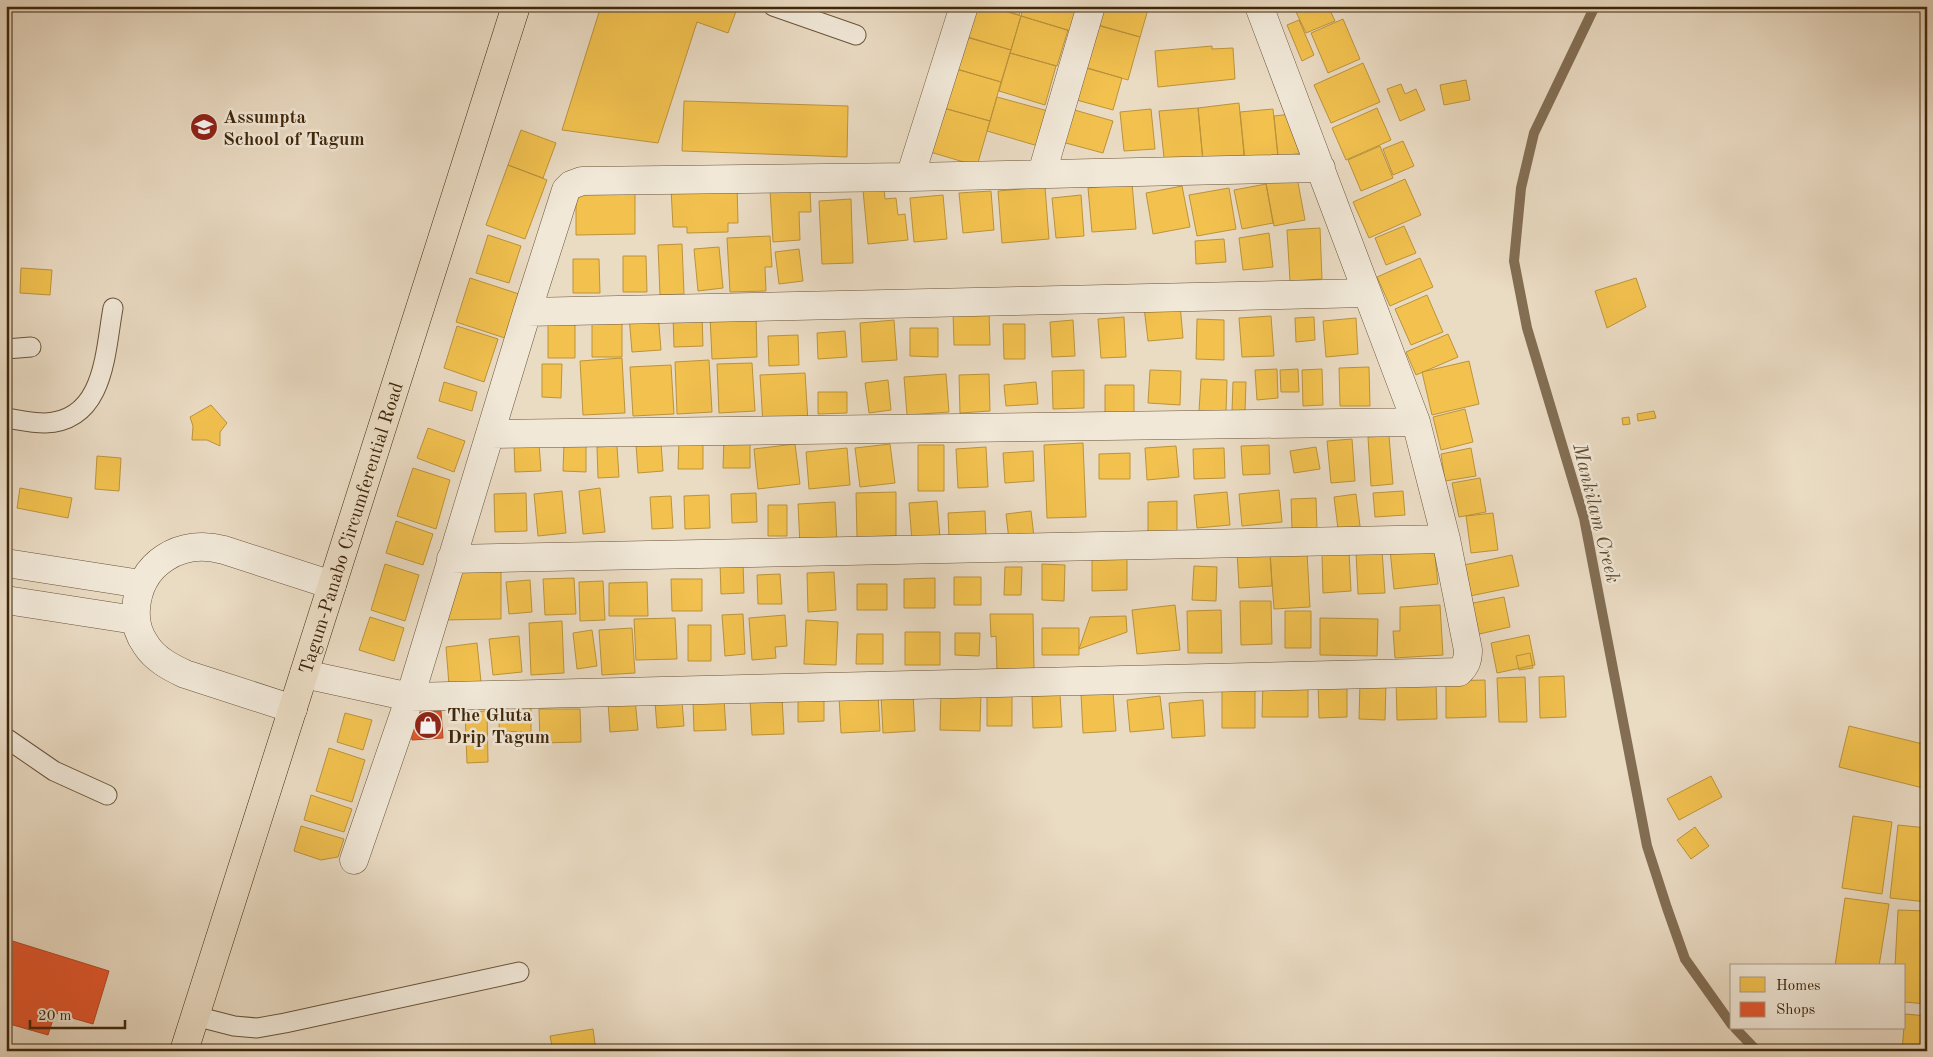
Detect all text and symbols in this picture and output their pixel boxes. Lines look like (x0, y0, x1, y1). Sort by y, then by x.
place label: Assumpta School of Tagum (223, 109, 365, 150)
school or university icon: Assumpta School of Tagum (189, 112, 219, 142)
street label: Tagum-Panabo Circumferential Road (297, 380, 408, 677)
water label: Mankilam Creek (1568, 441, 1622, 585)
place label: The Gluta Drip Tagum (447, 707, 550, 748)
shop icon: The Gluta Drip Tagum (413, 710, 443, 740)
legend (1730, 964, 1906, 1030)
text: Homes (1776, 979, 1821, 994)
scale bar (30, 997, 125, 1029)
text: Shops (1776, 1003, 1815, 1018)
text: 20 m (38, 1009, 72, 1024)

